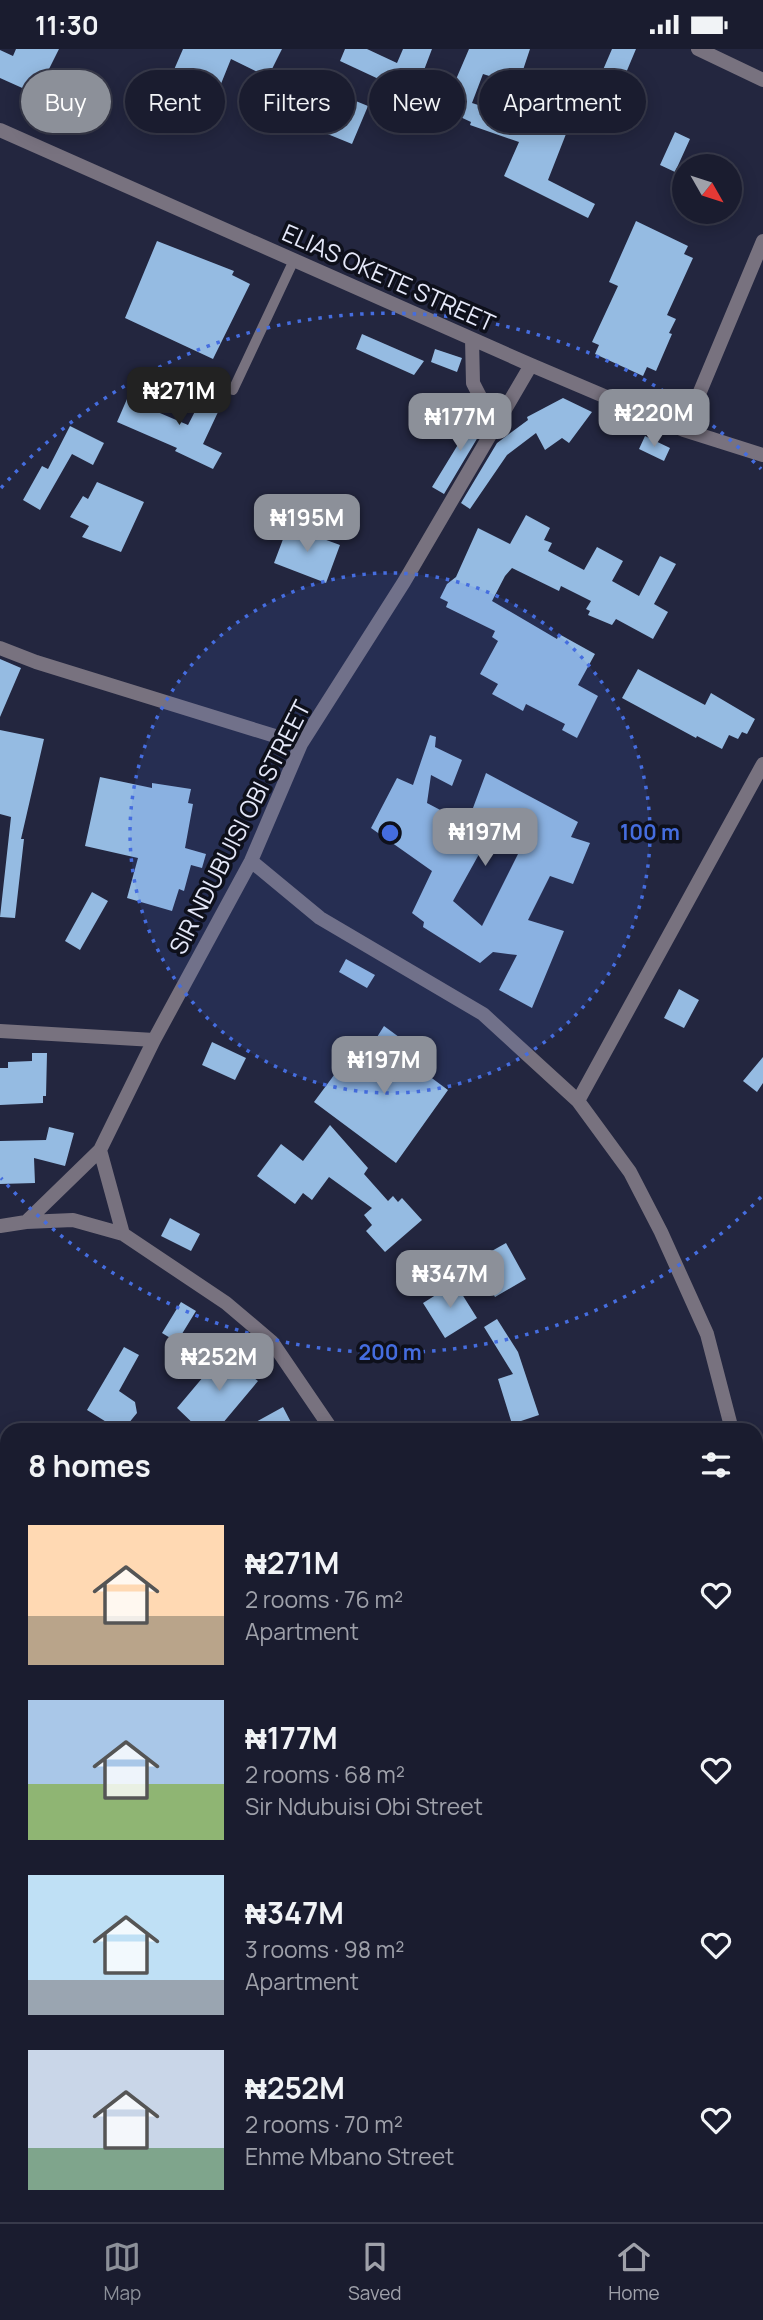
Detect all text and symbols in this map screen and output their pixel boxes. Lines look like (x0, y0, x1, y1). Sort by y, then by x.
text: 11:30 (35, 7, 99, 43)
chip: Buy (21, 70, 111, 133)
chip: Rent (125, 70, 225, 133)
chip: Filters (239, 70, 355, 133)
chip: New (369, 70, 465, 133)
chip: Apartment (479, 70, 646, 133)
north arrow (672, 154, 742, 224)
map controls (672, 154, 742, 224)
street label: ELIAS OKETE STREET (277, 215, 501, 339)
pin: ₦271M (130, 367, 228, 427)
text: ₦271M (143, 374, 215, 406)
pin: ₦220M (605, 389, 703, 449)
pin: ₦177M (411, 393, 509, 453)
text: ₦220M (615, 396, 693, 428)
text: ₦177M (424, 400, 496, 432)
pin: ₦195M (258, 495, 356, 554)
text: ₦195M (270, 501, 344, 533)
street label: SIR NDUBUISI OBI STREET (161, 694, 318, 959)
pin: ₦197M (436, 809, 534, 868)
text: ₦197M (449, 815, 521, 847)
text: 100 m (620, 818, 680, 846)
centre of rings (378, 821, 402, 845)
pin: ₦197M (335, 1037, 433, 1096)
text: ₦197M (348, 1043, 420, 1075)
pin: ₦347M (401, 1251, 499, 1310)
text: ₦347M (412, 1257, 488, 1289)
pin: ₦252M (170, 1333, 268, 1393)
text: 200 m (358, 1338, 422, 1366)
text: ₦252M (181, 1340, 257, 1372)
text: 8 homes (28, 1445, 151, 1486)
icon: filters (697, 1446, 735, 1484)
text: ₦271M (245, 1542, 339, 1583)
icon: home (84, 1553, 168, 1637)
icon: heart (697, 1576, 735, 1614)
text: 2 rooms · 76 m² (245, 1583, 403, 1615)
text: Apartment (245, 1615, 359, 1647)
text: ₦177M (245, 1717, 338, 1758)
icon: home (84, 1728, 168, 1812)
icon: heart (697, 1751, 735, 1789)
text: 2 rooms · 68 m² (245, 1758, 405, 1790)
text: Sir Ndubuisi Obi Street (245, 1790, 483, 1822)
text: ₦347M (245, 1892, 344, 1933)
icon: home (84, 1903, 168, 1987)
icon: heart (697, 1926, 735, 1964)
text: 3 rooms · 98 m² (245, 1933, 405, 1965)
text: Apartment (245, 1965, 359, 1997)
text: ₦252M (245, 2067, 345, 2108)
icon: home (84, 2078, 168, 2162)
icon: heart (697, 2101, 735, 2139)
text: 2 rooms · 70 m² (245, 2108, 403, 2140)
text: Ehme Mbano Street (245, 2140, 454, 2172)
tab: Map (103, 2238, 141, 2306)
tab: Saved (348, 2238, 402, 2306)
tab: Home (608, 2238, 660, 2306)

